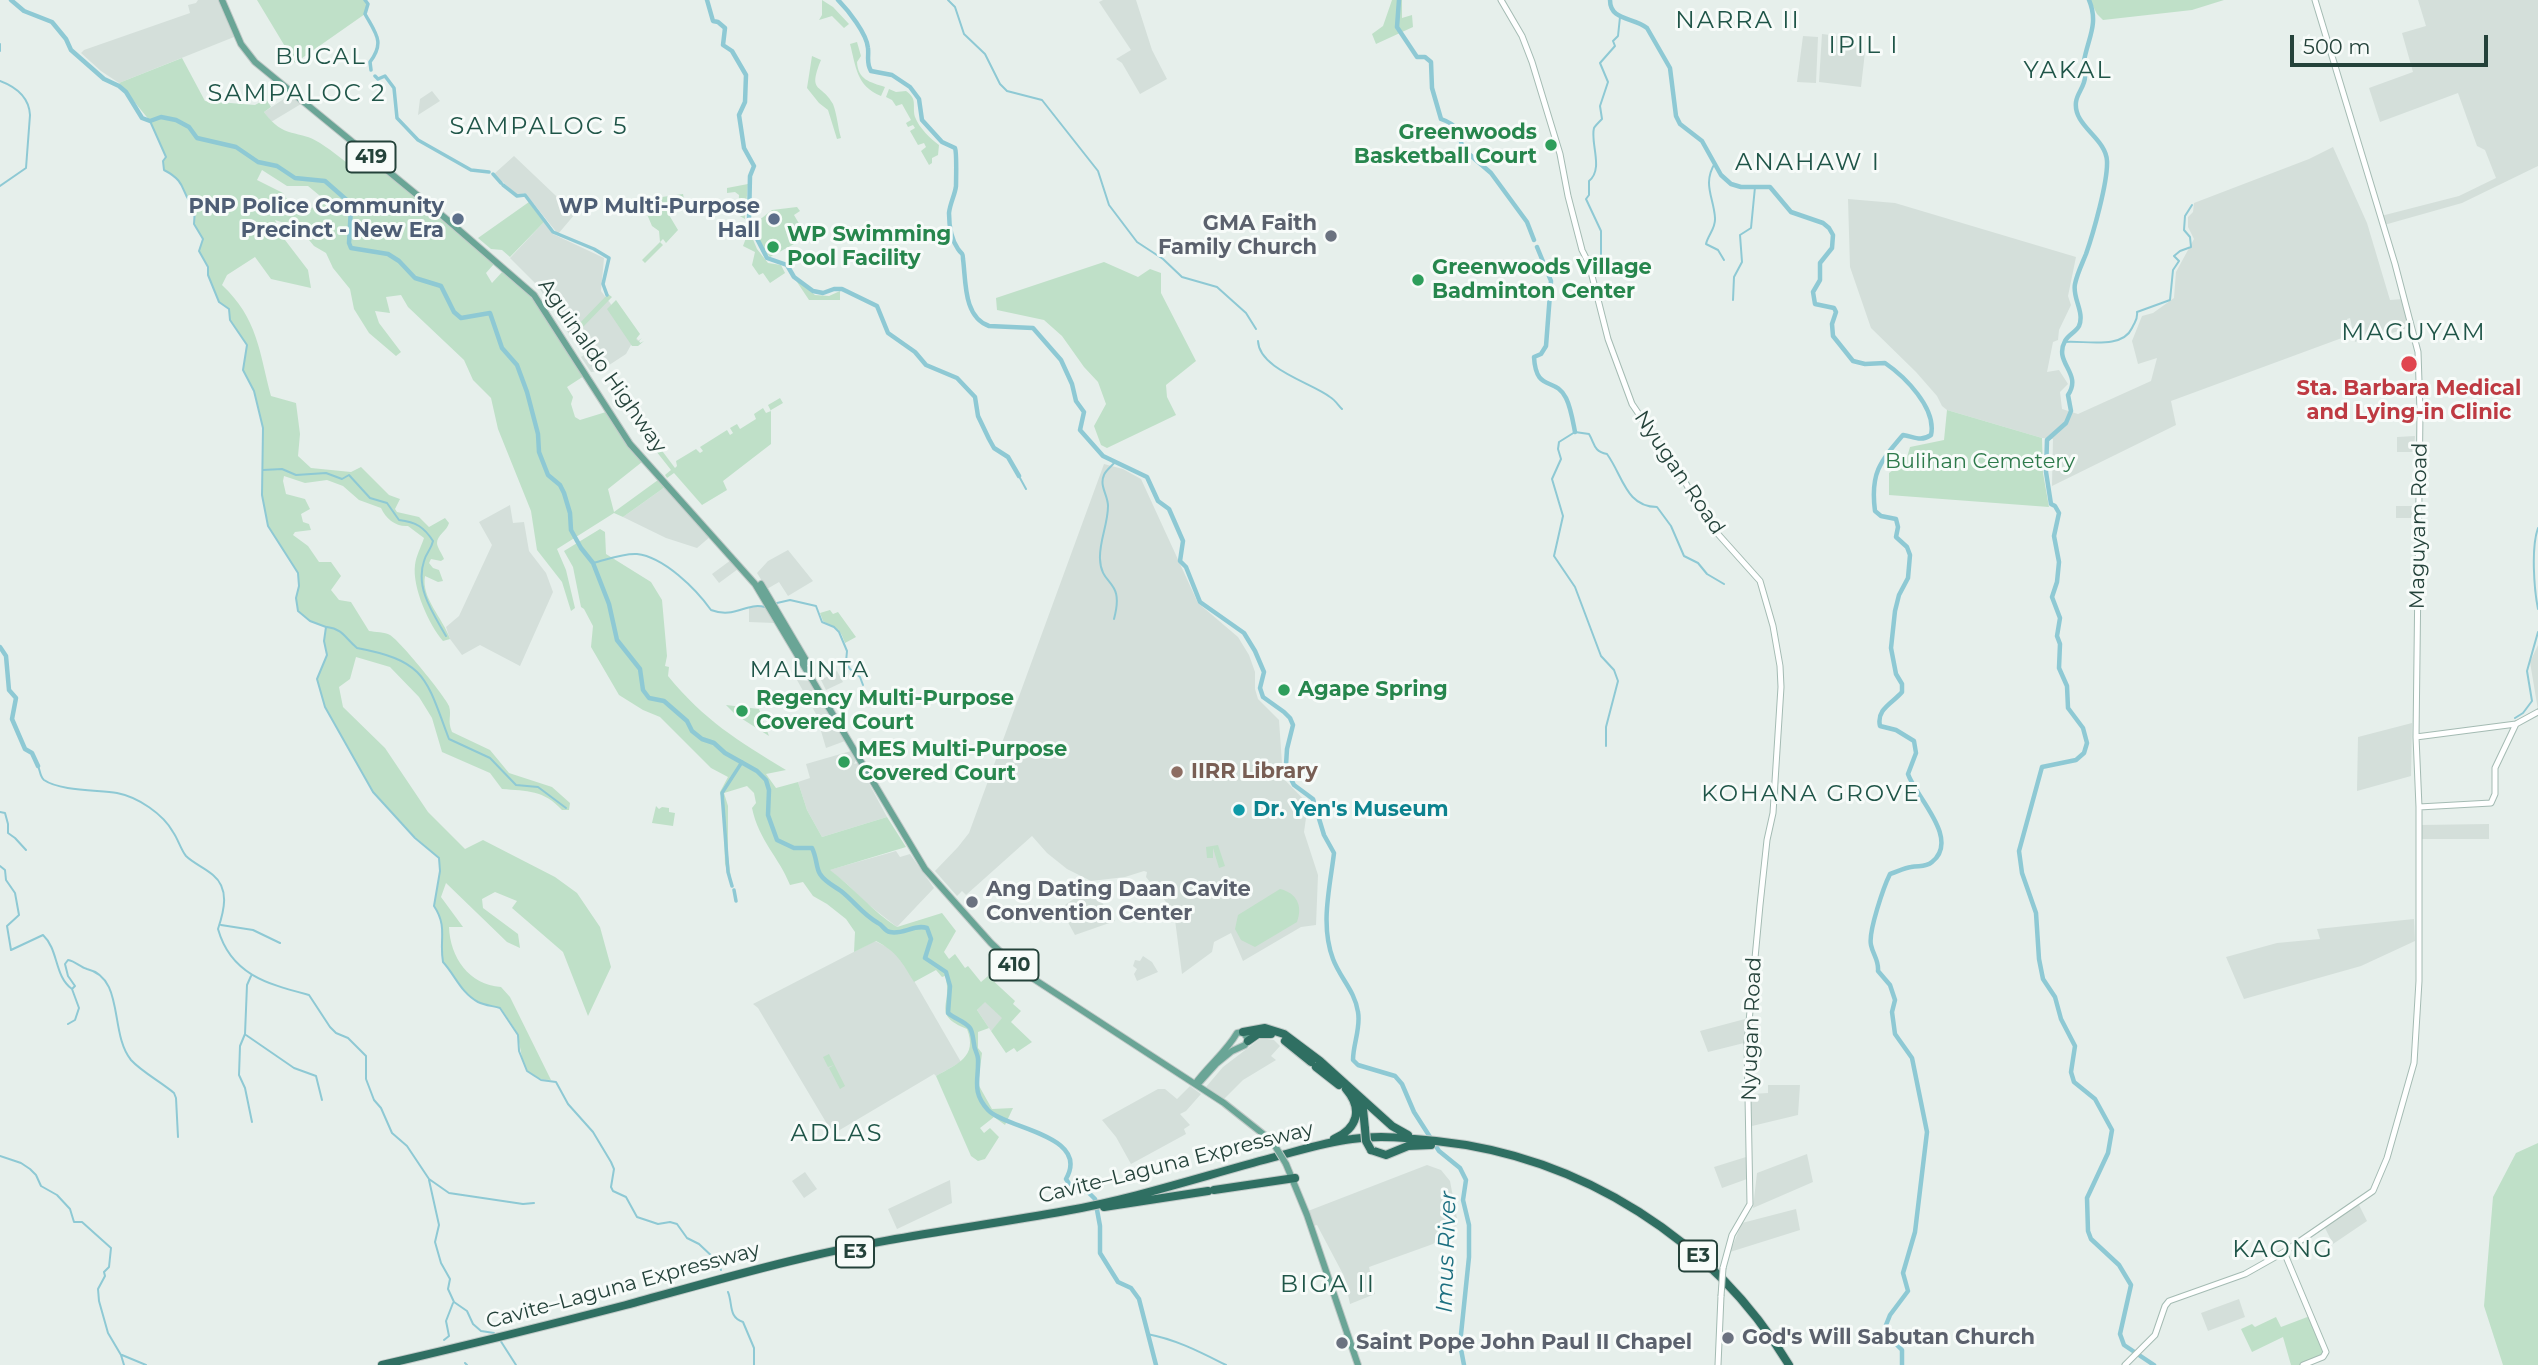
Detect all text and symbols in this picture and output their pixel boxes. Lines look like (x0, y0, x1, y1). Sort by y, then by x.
district label: NARRA II (1676, 7, 1800, 35)
scale bar (2293, 21, 2491, 65)
district label: IPIL I (1829, 32, 1899, 60)
text: 500 m (2303, 34, 2370, 59)
district label: BUCAL (276, 43, 366, 71)
district label: YAKAL (2024, 57, 2112, 85)
district label: SAMPALOC 2 (209, 80, 385, 108)
district label: SAMPALOC 5 (451, 113, 627, 141)
place label: Greenwoods Basketball Court (1354, 120, 1537, 170)
marker: Greenwoods Basketball Court (1543, 137, 1559, 153)
road number: 419 (346, 141, 396, 172)
district label: ANAHAW I (1736, 149, 1880, 177)
place label: PNP Police Community Precinct - New Era (188, 194, 444, 244)
place label: WP Multi-Purpose Hall (559, 194, 760, 244)
marker: PNP Police Community Precinct - New Era (450, 211, 466, 227)
marker: WP Multi-Purpose Hall (766, 211, 782, 227)
place label: GMA Faith Family Church (1158, 211, 1317, 261)
place label: WP Swimming Pool Facility (787, 222, 951, 272)
marker: GMA Faith Family Church (1323, 228, 1339, 244)
marker: WP Swimming Pool Facility (765, 239, 781, 255)
place label: Greenwoods Village Badminton Center (1432, 255, 1652, 305)
marker: Greenwoods Village Badminton Center (1410, 272, 1426, 288)
street label: Aguinaldo Highway (532, 274, 672, 458)
district label: MAGUYAM (2342, 319, 2486, 347)
marker: Sta. Barbara Medical and Lying-in Clinic (2399, 354, 2419, 374)
place label: Sta. Barbara Medical and Lying-in Clinic (2297, 376, 2521, 426)
street label: Nyugan Road (1628, 406, 1730, 540)
street label: Maguyam Road (2405, 442, 2433, 610)
park label: Bulihan Cemetery (1885, 449, 2075, 475)
district label: MALINTA (751, 656, 869, 684)
place label: Agape Spring (1298, 677, 1448, 703)
marker: Agape Spring (1276, 682, 1292, 698)
place label: Regency Multi-Purpose Covered Court (756, 686, 1014, 736)
marker: Regency Multi-Purpose Covered Court (734, 703, 750, 719)
place label: MES Multi-Purpose Covered Court (858, 737, 1067, 787)
marker: MES Multi-Purpose Covered Court (836, 754, 852, 770)
place label: IIRR Library (1191, 759, 1318, 785)
marker: IIRR Library (1169, 764, 1185, 780)
district label: KOHANA GROVE (1703, 780, 1919, 808)
place label: Dr. Yen's Museum (1253, 797, 1449, 823)
marker: Dr. Yen's Museum (1231, 802, 1247, 818)
place label: Ang Dating Daan Cavite Convention Center (986, 877, 1251, 927)
marker: Ang Dating Daan Cavite Convention Center (964, 894, 980, 910)
road number: 410 (990, 950, 1038, 981)
street label: Nyugan Road (1737, 957, 1767, 1101)
street label: Cavite–Laguna Expressway (1036, 1117, 1316, 1209)
district label: ADLAS (791, 1120, 883, 1148)
water label: Imus River (1431, 1191, 1463, 1313)
road number: E3 (836, 1236, 874, 1268)
district label: KAONG (2233, 1236, 2333, 1264)
street label: Cavite–Laguna Expressway (483, 1237, 763, 1335)
road number: E3 (1679, 1240, 1717, 1272)
district label: BIGA II (1281, 1271, 1375, 1299)
place label: God's Will Sabutan Church (1742, 1325, 2035, 1351)
place label: Saint Pope John Paul II Chapel (1356, 1330, 1692, 1356)
marker: God's Will Sabutan Church (1720, 1330, 1736, 1346)
marker: Saint Pope John Paul II Chapel (1334, 1335, 1350, 1351)

